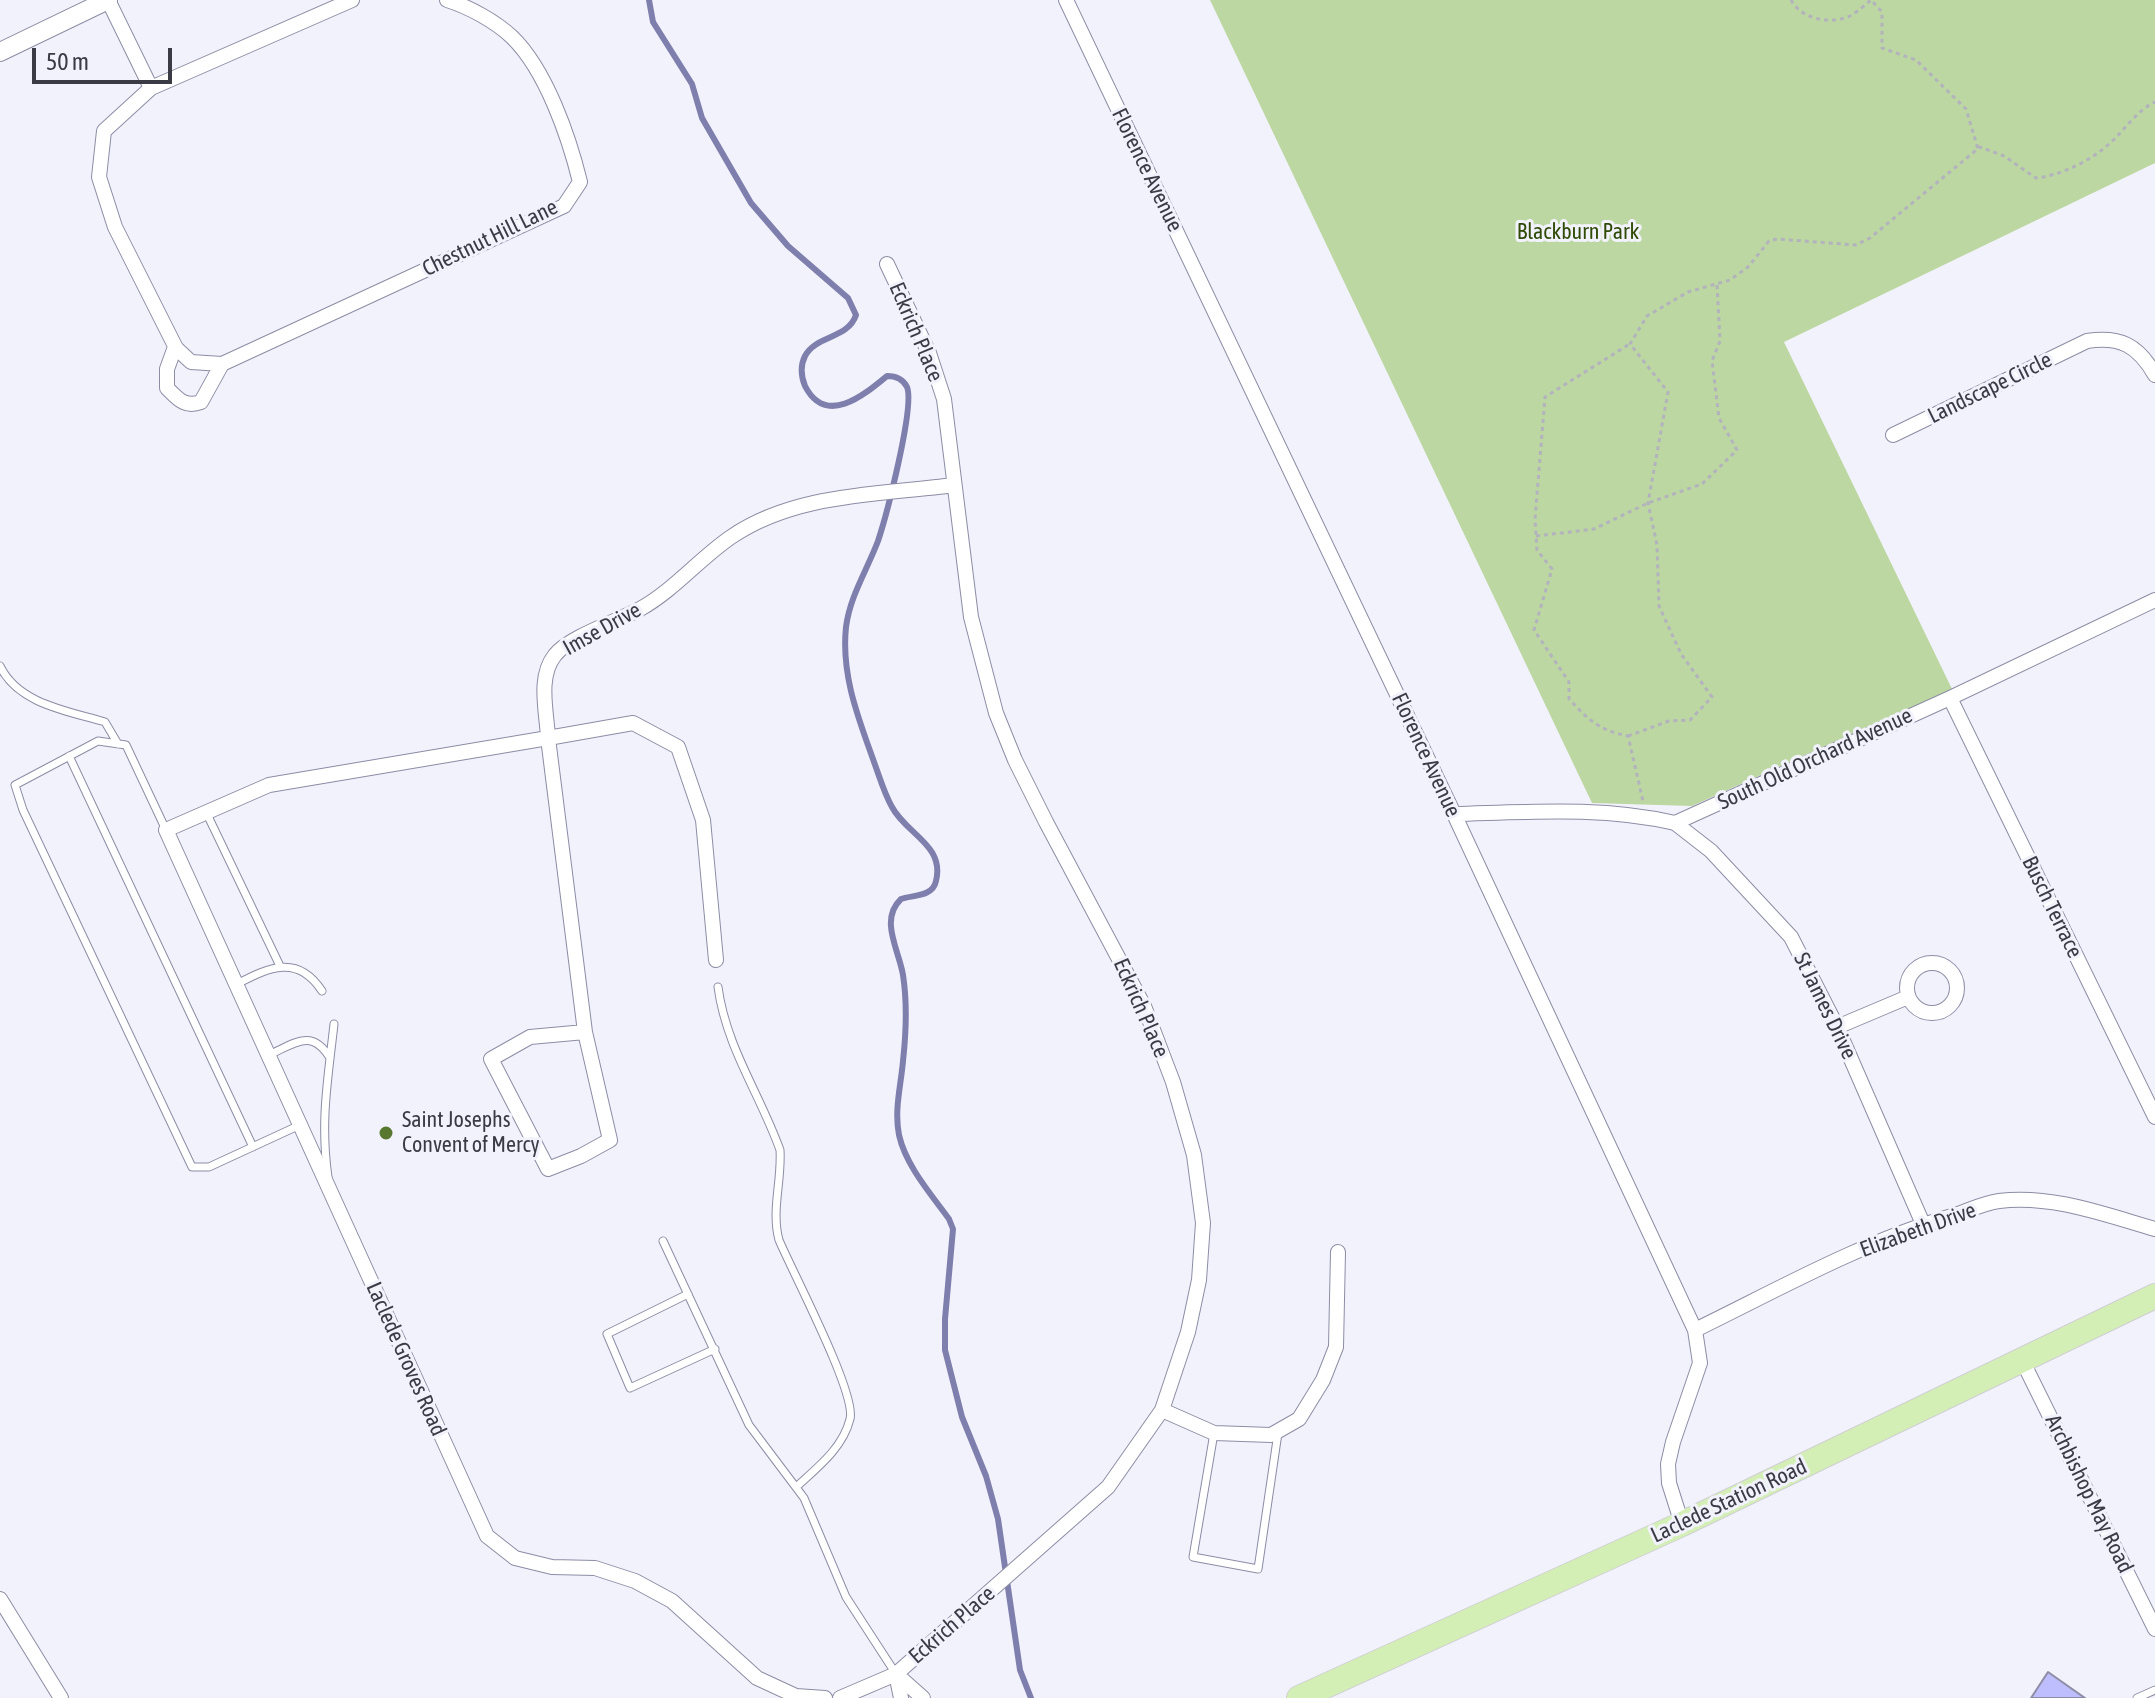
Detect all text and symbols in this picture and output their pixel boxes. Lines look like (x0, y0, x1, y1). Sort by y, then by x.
scale bar (36, 32, 176, 82)
text: 50 m (46, 48, 89, 75)
street label: Florence Avenue (1106, 104, 1188, 236)
street label: Chestnut Hill Lane (418, 194, 562, 282)
park label: Blackburn Park (1517, 219, 1639, 245)
street label: Eckrich Place (883, 278, 949, 386)
street label: Landscape Circle (1924, 347, 2056, 429)
street label: Imse Drive (558, 597, 646, 661)
street label: Florence Avenue (1386, 689, 1466, 821)
street label: South Old Orchard Avenue (1714, 702, 1916, 816)
street label: Busch Terrace (2016, 852, 2088, 962)
street label: St James Drive (1788, 948, 1862, 1064)
street label: Eckrich Place (1107, 954, 1175, 1062)
place label: Saint Josephs Convent of Mercy (402, 1107, 540, 1158)
marker: Saint Josephs Convent of Mercy (377, 1124, 395, 1142)
street label: Elizabeth Drive (1856, 1197, 1980, 1263)
street label: Laclede Groves Road (360, 1278, 452, 1440)
street label: Archbishop May Road (2039, 1411, 2139, 1577)
street label: Laclede Station Road (1647, 1453, 1811, 1549)
street label: Eckrich Place (904, 1580, 1000, 1670)

